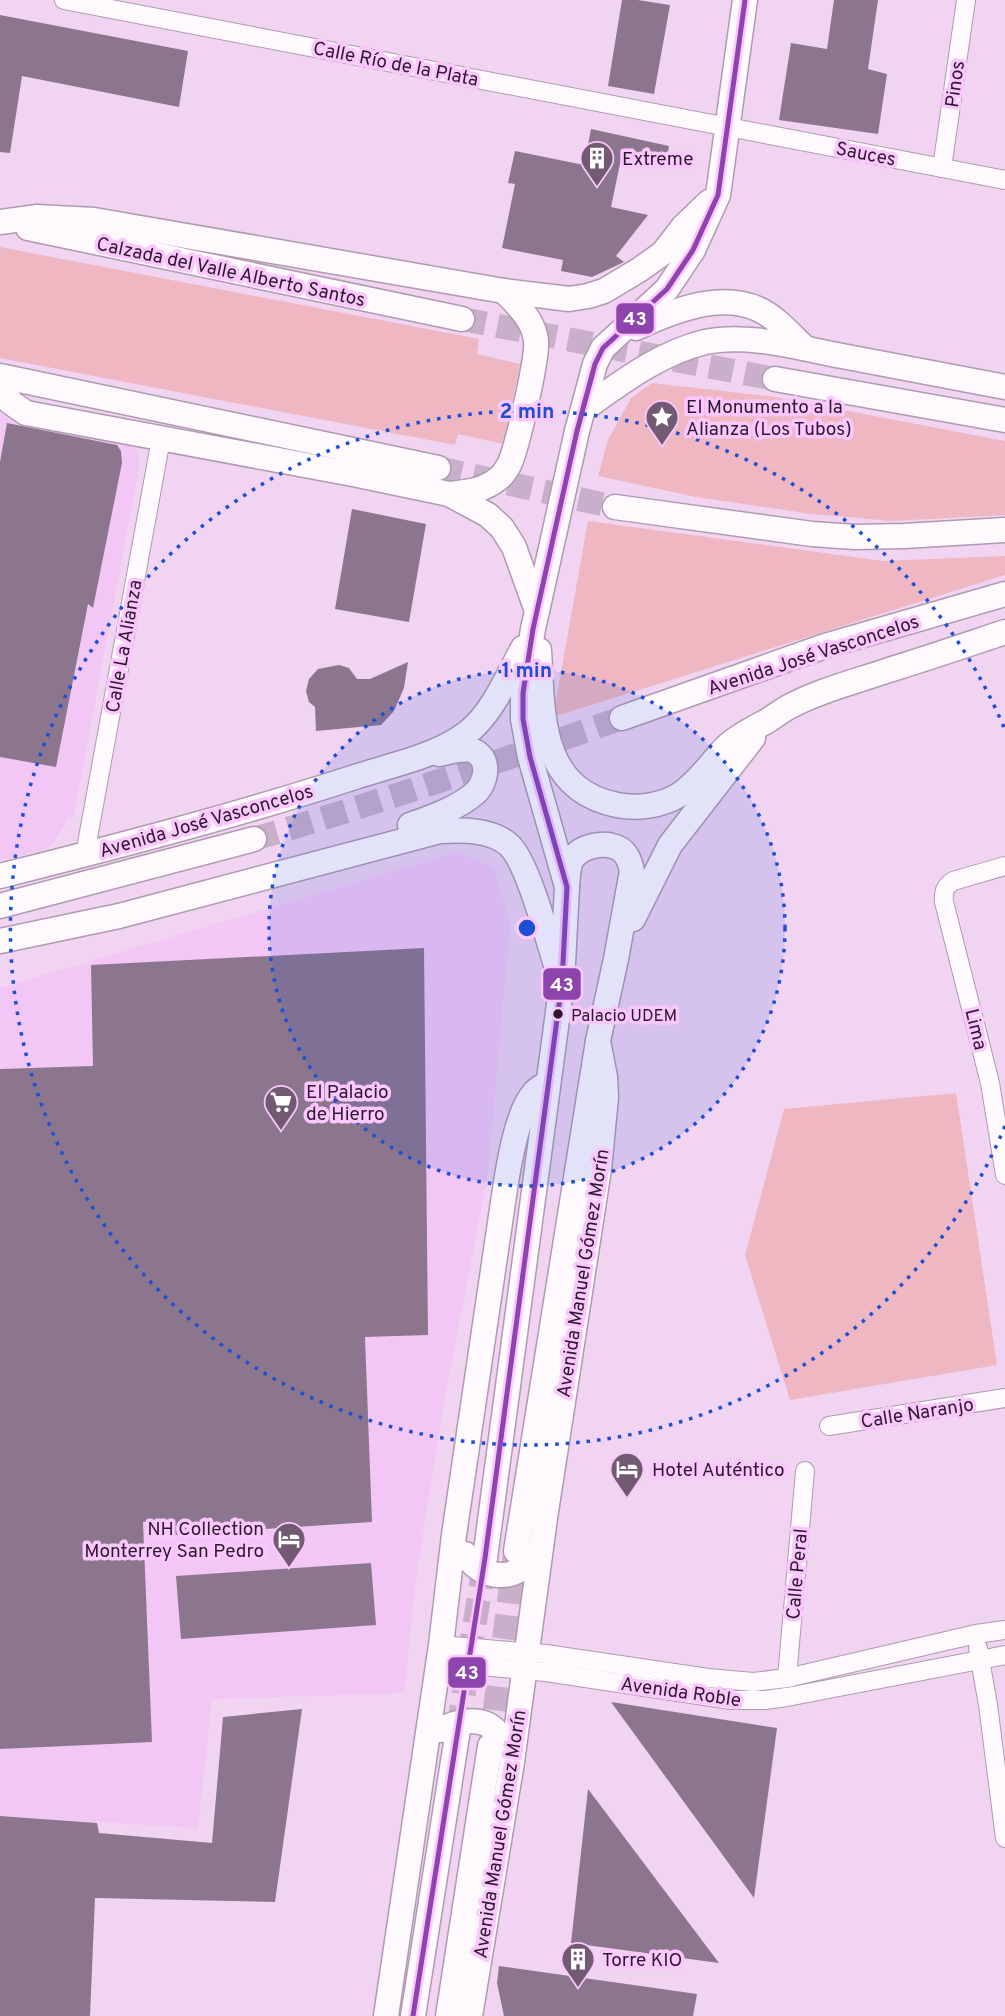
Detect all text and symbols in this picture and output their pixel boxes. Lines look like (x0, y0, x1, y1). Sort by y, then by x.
street label: Calle Río de la Plata (311, 37, 480, 93)
street label: Pinos (941, 59, 971, 109)
street label: Sauces (834, 137, 898, 173)
building icon: Extreme (578, 139, 616, 188)
place label: Extreme (622, 148, 693, 172)
street label: Calzada del Valle Alberto Santos (94, 233, 367, 313)
line badge: 43 (615, 302, 655, 335)
text: 43 (623, 308, 647, 332)
place label: El Monumento a la Alianza (Los Tubos) (686, 396, 852, 442)
place icon: El Monumento a la Alianza (Los Tubos) (643, 398, 681, 447)
text: 2 min (500, 399, 554, 426)
street label: Calle La Alianza (101, 578, 148, 715)
street label: Avenida José Vasconcelos (705, 610, 923, 701)
text: 1 min (502, 658, 552, 685)
street label: Avenida José Vasconcelos (97, 780, 316, 864)
centre of rings (515, 916, 539, 940)
line badge: 43 (542, 967, 582, 1001)
text: 43 (550, 974, 574, 998)
place label: Palacio UDEM (571, 1006, 677, 1028)
street label: Lima (958, 1006, 992, 1053)
marker: Palacio UDEM (551, 1007, 565, 1021)
place label: El Palacio de Hierro (306, 1081, 389, 1127)
supermarket icon: El Palacio de Hierro (262, 1083, 300, 1132)
street label: Avenida Manuel Gómez Morín (552, 1147, 615, 1399)
street label: Calle Naranjo (859, 1393, 975, 1435)
hotel icon: Hotel Auténtico (608, 1450, 646, 1499)
place label: Hotel Auténtico (652, 1459, 785, 1483)
place label: NH Collection Monterrey San Pedro (84, 1518, 264, 1564)
hotel icon: NH Collection Monterrey San Pedro (270, 1520, 308, 1569)
street label: Calle Peral (782, 1528, 814, 1621)
line badge: 43 (447, 1656, 487, 1689)
text: 43 (455, 1662, 479, 1686)
street label: Avenida Roble (619, 1673, 742, 1713)
street label: Avenida Manuel Gómez Morín (469, 1708, 532, 1960)
building icon: Torre KIO (559, 1940, 597, 1989)
place label: Torre KIO (602, 1949, 682, 1973)

